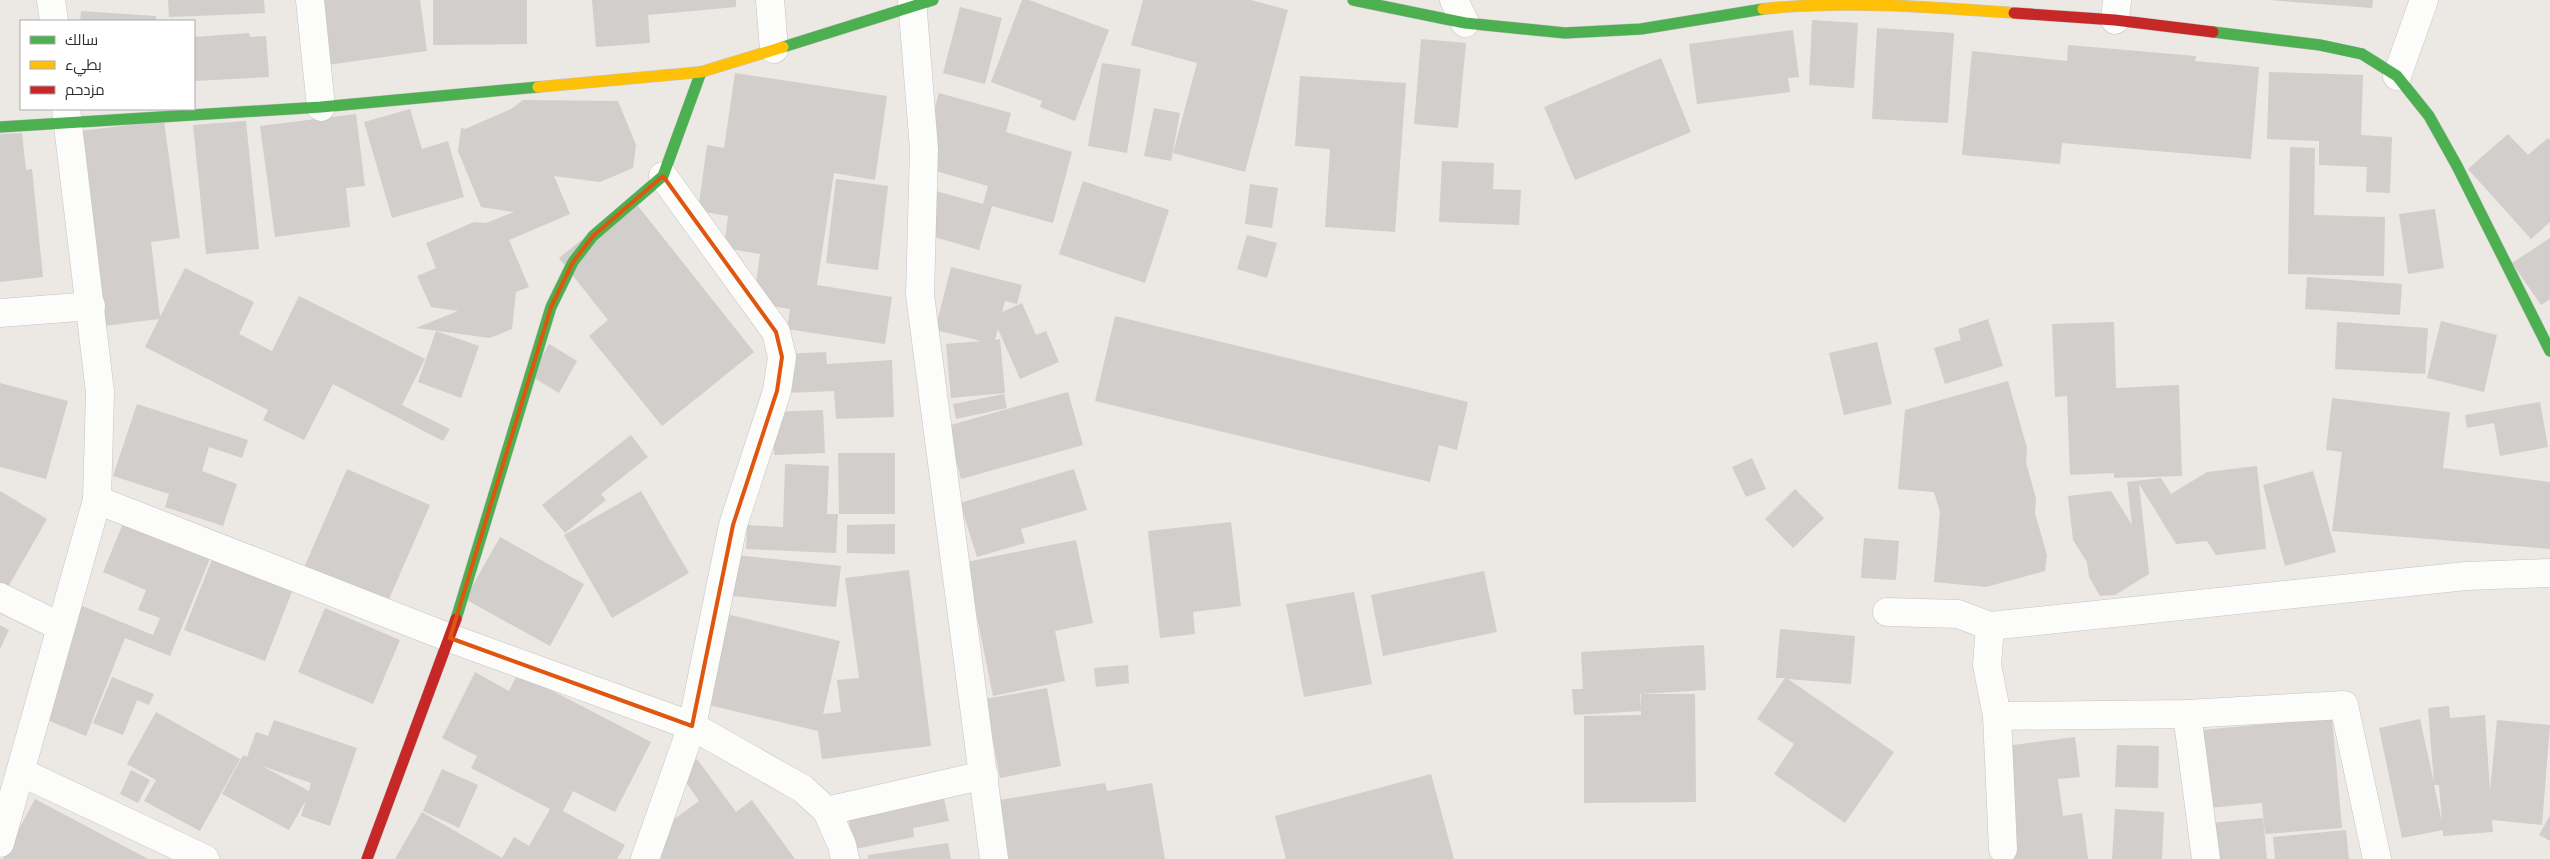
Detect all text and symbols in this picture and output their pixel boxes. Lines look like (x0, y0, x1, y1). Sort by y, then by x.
legend (20, 20, 195, 110)
text: سالك (65, 31, 98, 49)
text: بطيء (65, 56, 102, 77)
text: مزدحم (65, 81, 105, 100)

